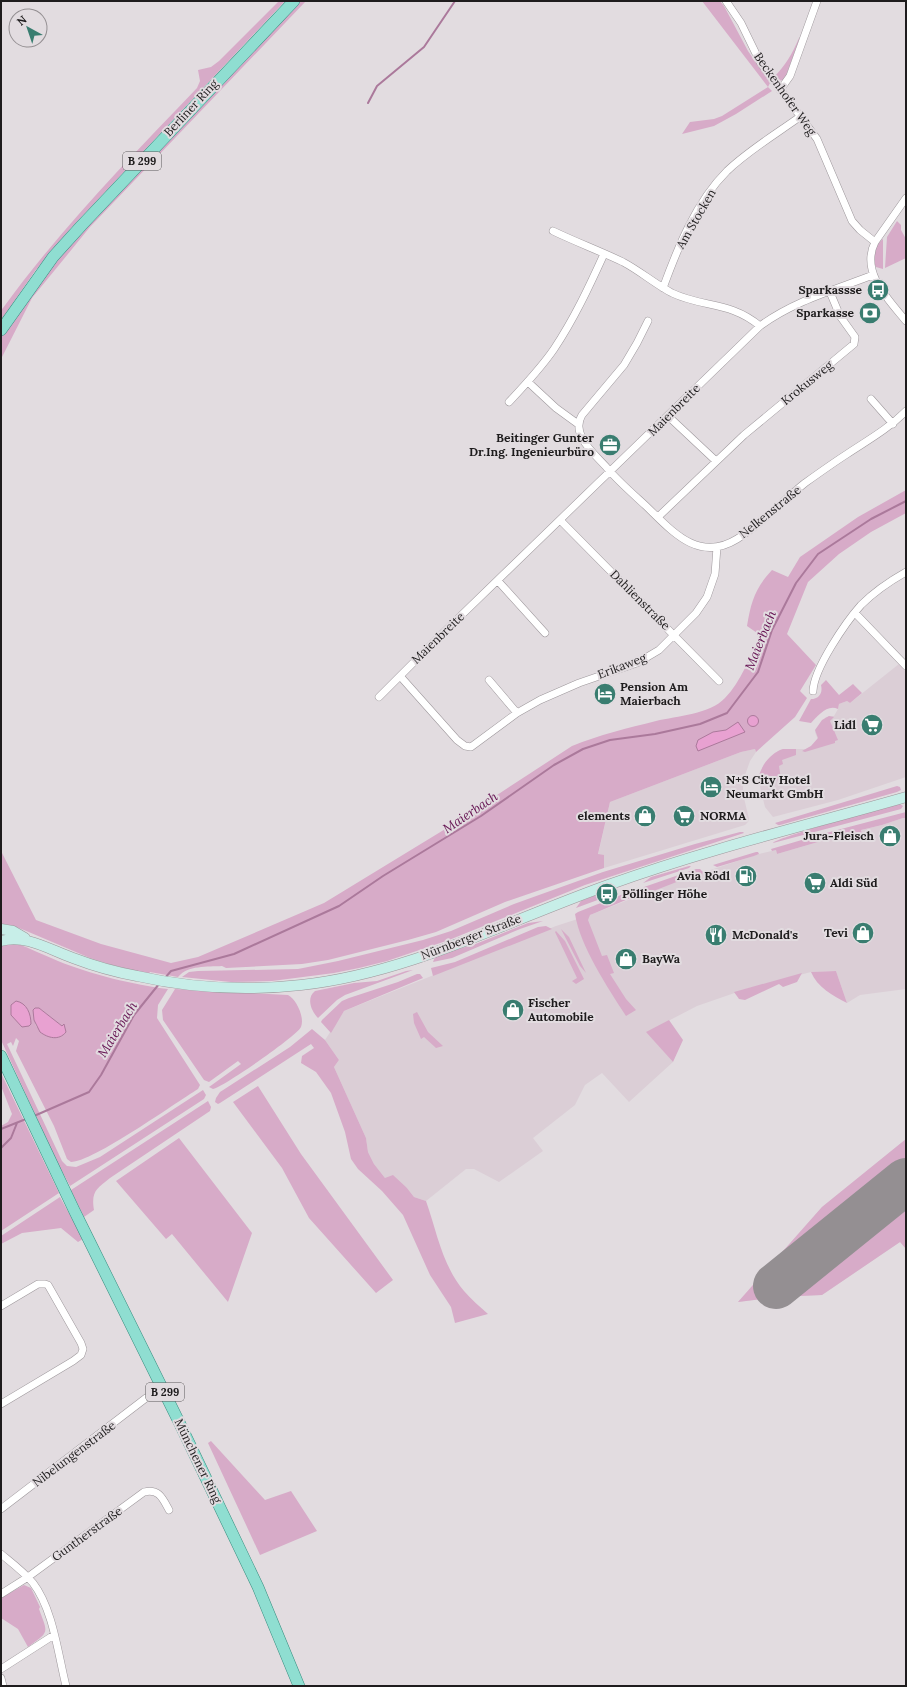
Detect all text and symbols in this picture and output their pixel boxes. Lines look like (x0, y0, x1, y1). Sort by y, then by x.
north arrow (8, 8, 48, 48)
text: N (14, 12, 30, 28)
street label: Beckenhofer Weg (751, 49, 820, 138)
street label: Berliner Ring (160, 76, 221, 139)
road number: B 299 (123, 152, 161, 170)
street label: Am Stocken (672, 186, 719, 252)
bus stop icon: Sparkassse (865, 277, 891, 303)
place label: Sparkassse (799, 282, 863, 297)
bank icon: Sparkasse (857, 300, 883, 326)
place label: Sparkasse (796, 305, 855, 320)
street label: Krokusweg (778, 357, 836, 408)
street label: Maienbreite (644, 380, 703, 439)
place label: Beitinger Gunter Dr.Ing. Ingenieurbüro (469, 430, 594, 459)
office icon: Beitinger Gunter Dr.Ing. Ingenieurbüro (597, 432, 623, 458)
street label: Nelkenstraße (736, 482, 804, 541)
street label: Dahlienstraße (607, 566, 674, 633)
water label: Maierbach (741, 607, 780, 672)
street label: Maienbreite (408, 608, 468, 667)
street label: Erikaweg (595, 649, 649, 682)
place label: Pension Am Maierbach (620, 679, 688, 708)
hotel icon: Pension Am Maierbach (592, 681, 618, 707)
supermarket icon: Lidl (859, 712, 885, 738)
place label: Lidl (834, 717, 856, 732)
place label: N+S City Hotel Neumarkt GmbH (726, 772, 824, 801)
hotel icon: N+S City Hotel Neumarkt GmbH (698, 774, 724, 800)
water label: Maierbach (440, 788, 501, 837)
shop icon: elements (632, 803, 658, 829)
supermarket icon: NORMA (671, 803, 697, 829)
place label: elements (577, 808, 630, 823)
place label: NORMA (700, 808, 746, 823)
shop icon: Jura-Fleisch (877, 823, 903, 849)
place label: Jura-Fleisch (804, 828, 875, 843)
fuel station icon: Avia Rödl (733, 863, 759, 889)
place label: Avia Rödl (677, 868, 730, 883)
supermarket icon: Aldi Süd (802, 870, 828, 896)
place label: Aldi Süd (830, 875, 878, 890)
bus stop icon: Pöllinger Höhe (594, 881, 620, 907)
place label: Pöllinger Höhe (622, 886, 708, 901)
street label: Nürnberger Straße (419, 910, 524, 963)
shop icon: Tevi (850, 920, 876, 946)
restaurant icon: McDonald's (703, 922, 729, 948)
place label: Tevi (824, 925, 848, 940)
place label: McDonald's (732, 927, 798, 942)
shop icon: BayWa (613, 946, 639, 972)
place label: BayWa (642, 951, 681, 966)
place label: Fischer Automobile (528, 995, 594, 1024)
shop icon: Fischer Automobile (500, 997, 526, 1023)
water label: Maierbach (94, 998, 142, 1060)
road number: B 299 (146, 1383, 184, 1401)
street label: Münchener Ring (171, 1416, 226, 1506)
street label: Nibelungenstraße (29, 1417, 119, 1490)
street label: Guntherstraße (49, 1503, 125, 1564)

